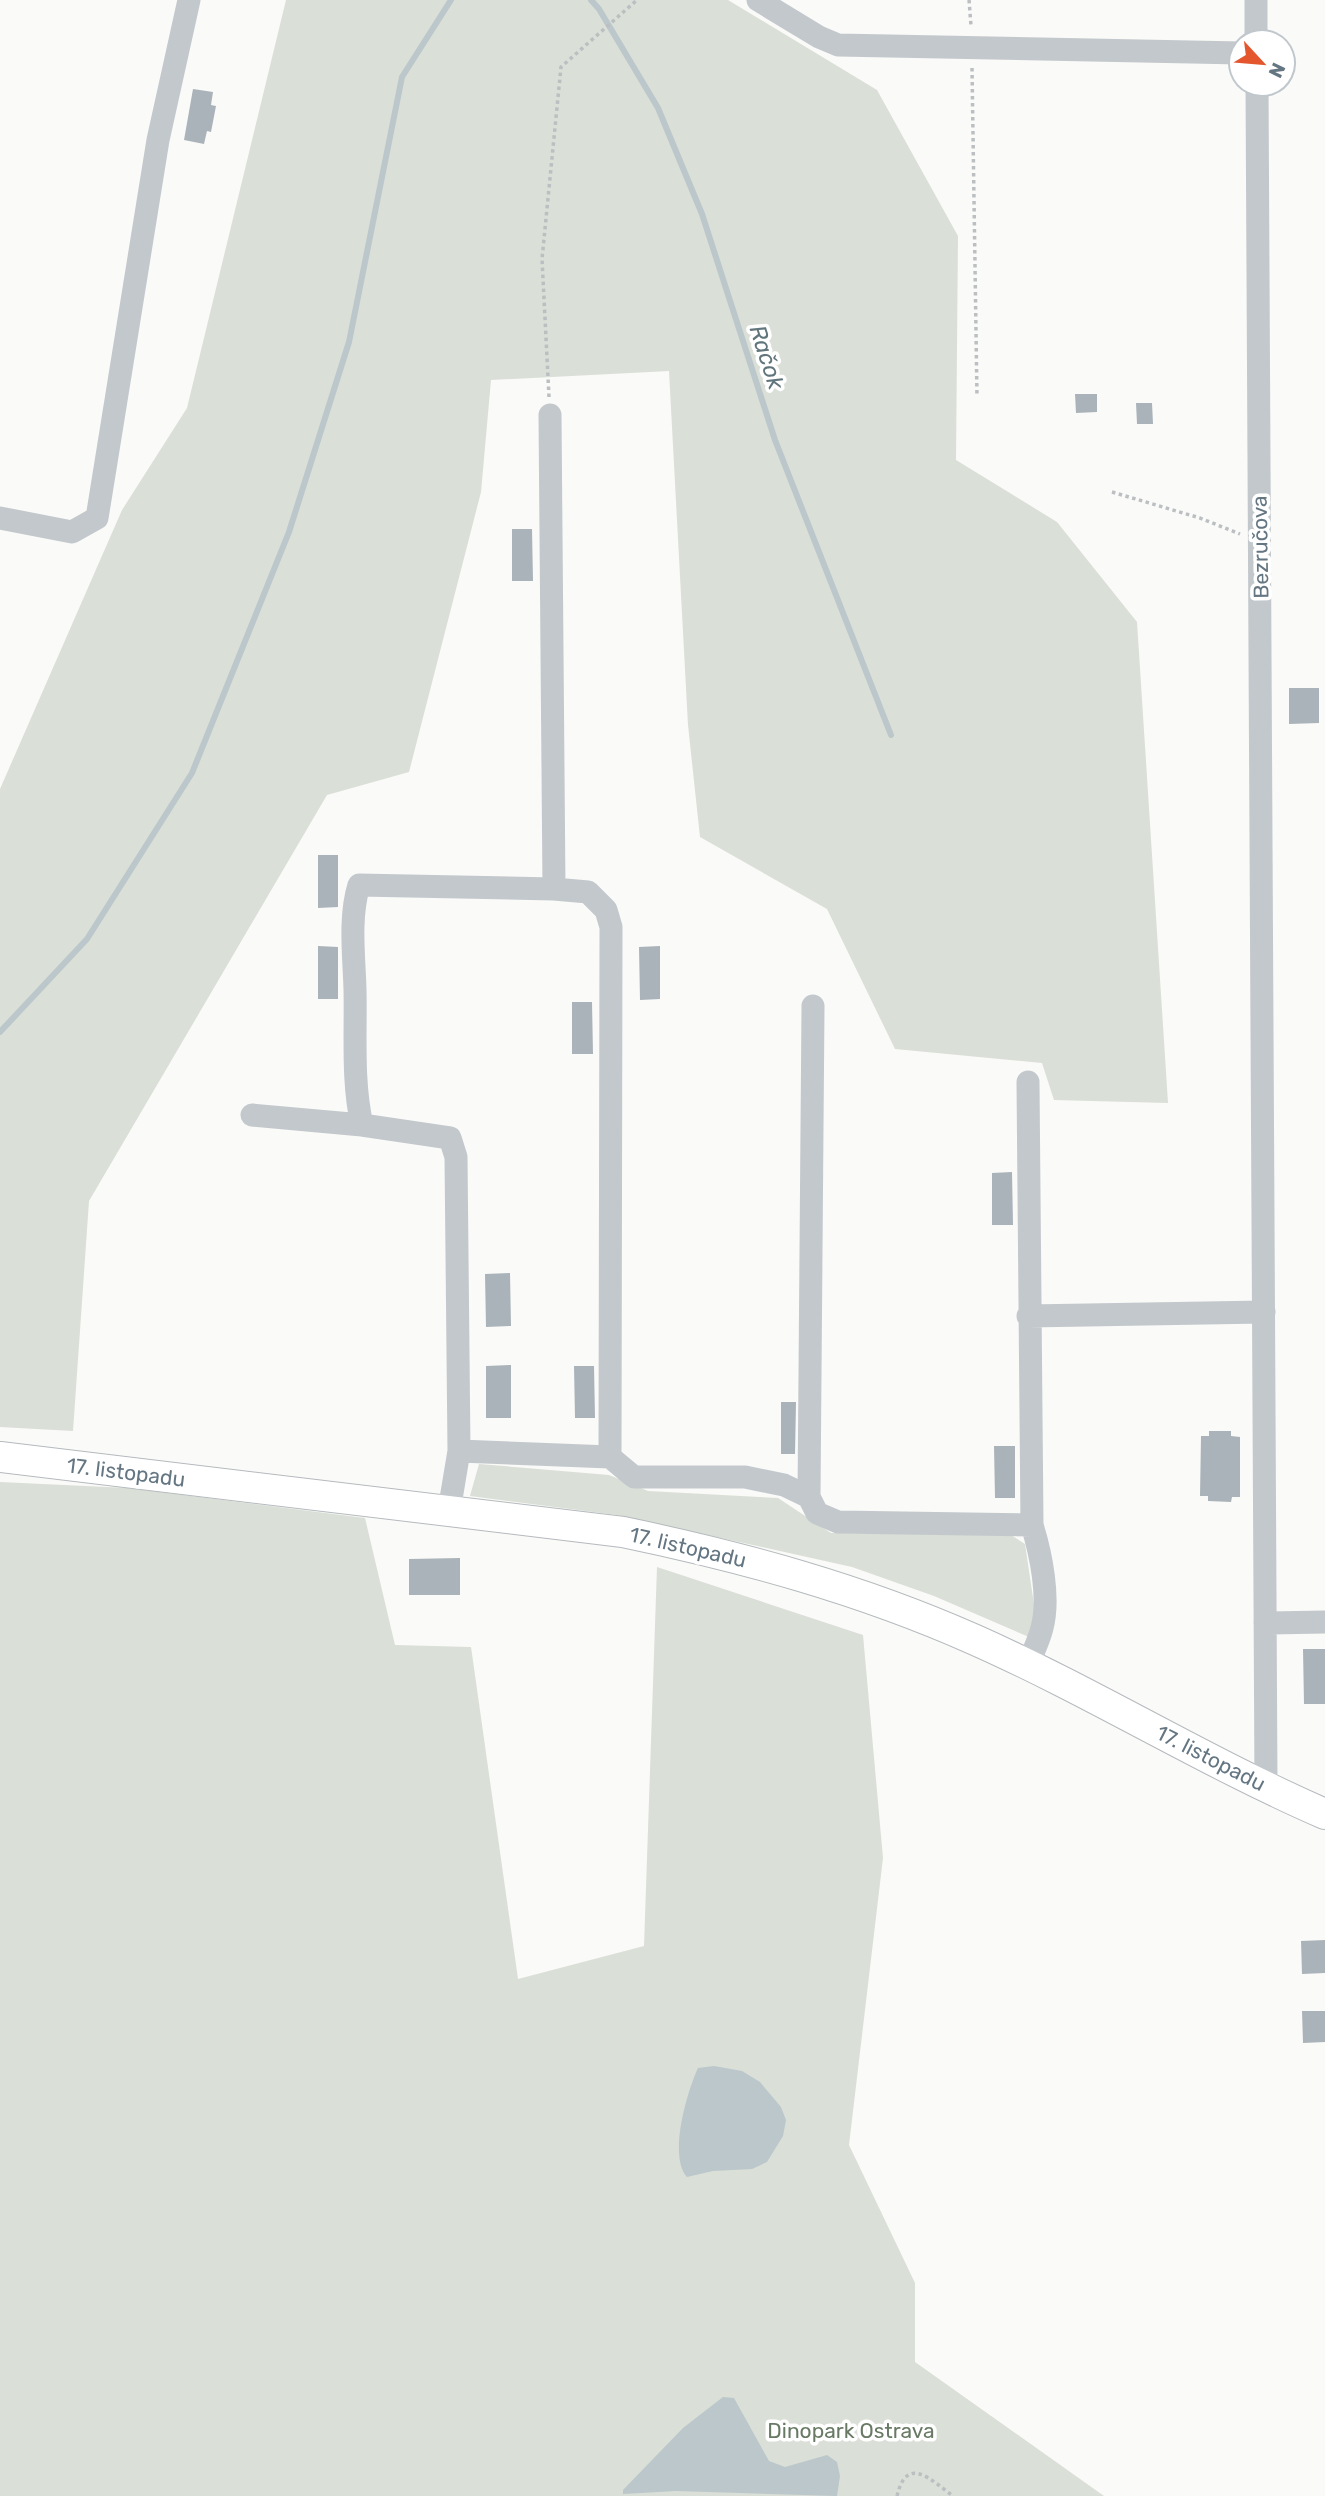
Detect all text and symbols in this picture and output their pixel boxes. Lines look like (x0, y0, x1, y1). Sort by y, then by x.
north arrow (1227, 28, 1297, 98)
text: N (1263, 59, 1290, 81)
water label: Račok (743, 321, 791, 394)
street label: Bezručova (1247, 495, 1273, 599)
street label: 17. listopadu (65, 1452, 187, 1492)
street label: 17. listopadu (627, 1521, 749, 1573)
street label: 17. listopadu (1152, 1720, 1270, 1796)
park label: Dinopark Ostrava (767, 2418, 935, 2443)

